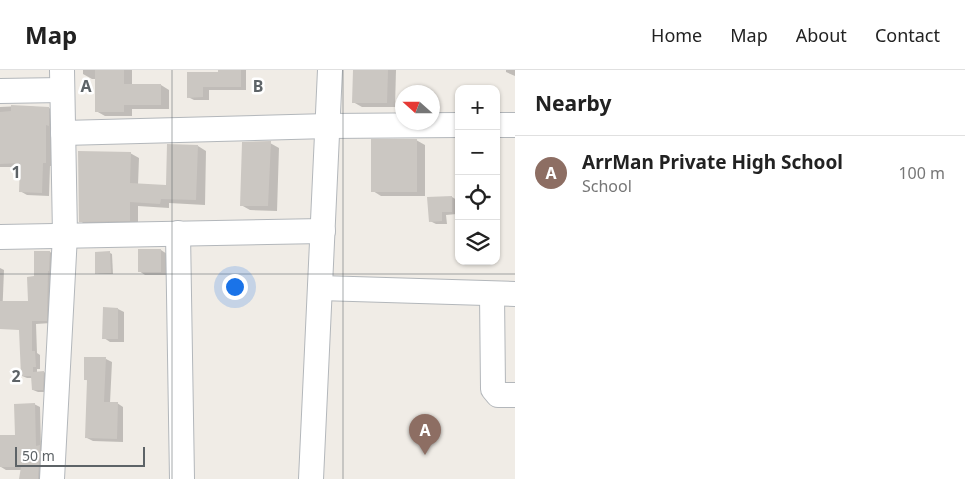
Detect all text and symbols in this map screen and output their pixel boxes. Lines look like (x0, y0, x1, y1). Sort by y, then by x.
text: Map (25, 18, 77, 51)
text: Home (651, 23, 702, 47)
text: Map (730, 23, 768, 47)
text: About (796, 23, 847, 47)
text: Contact (875, 23, 940, 47)
text: A (80, 75, 92, 97)
text: B (253, 75, 263, 97)
north arrow (395, 85, 440, 130)
map controls (455, 85, 500, 265)
button: + (455, 85, 500, 130)
text: Nearby (535, 89, 611, 117)
button: − (455, 130, 500, 175)
text: ArrMan Private High School (582, 149, 843, 175)
text: 1 (11, 161, 21, 183)
text: A (545, 162, 557, 184)
text: 100 m (898, 162, 945, 184)
button: locate (455, 175, 500, 220)
text: School (582, 175, 632, 197)
button: layers (455, 220, 500, 265)
your location (222, 274, 248, 300)
text: 2 (11, 365, 21, 387)
pin: A (409, 414, 441, 455)
scale bar (15, 444, 145, 467)
text: 50 m (22, 446, 55, 465)

